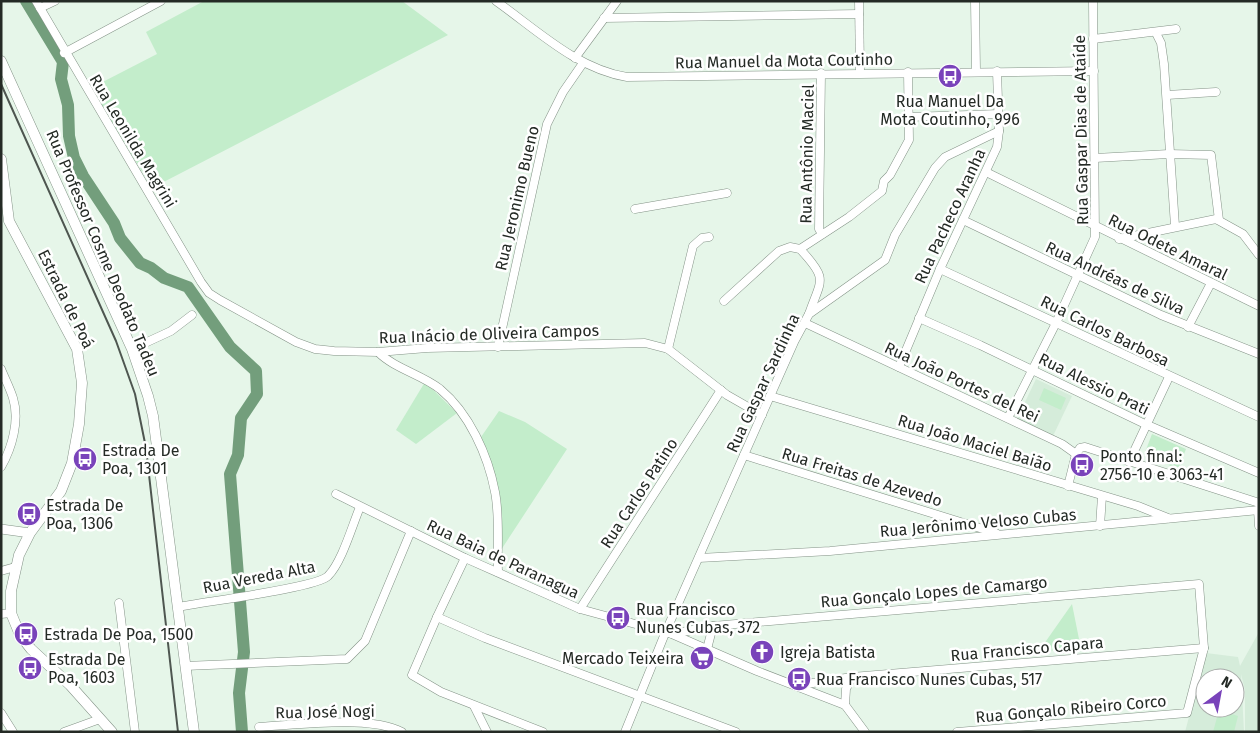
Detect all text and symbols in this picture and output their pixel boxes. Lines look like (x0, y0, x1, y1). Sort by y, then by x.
street label: Rua Gaspar Dias de Ataíde (1070, 35, 1092, 225)
street label: Rua Manuel da Mota Coutinho (675, 50, 893, 72)
bus stop icon: Rua Manuel Da Mota Coutinho, 996 (937, 63, 963, 89)
street label: Rua Leonilda Magrini (86, 71, 180, 211)
street label: Rua Antônio Maciel (796, 84, 818, 224)
place label: Rua Manuel Da Mota Coutinho, 996 (880, 92, 1020, 129)
street label: Rua Jeronimo Bueno (491, 124, 543, 272)
street label: Rua Professor Cosme Deodato Tadeu (42, 127, 164, 379)
street label: Rua Pacheco Aranha (910, 146, 990, 286)
street label: Rua Odete Amaral (1105, 210, 1231, 284)
street label: Rua Andréas de Silva (1042, 237, 1188, 319)
street label: Estrada de Poá (34, 246, 98, 352)
street label: Rua Carlos Barbosa (1038, 292, 1172, 370)
street label: Rua Gaspar Sardinha (722, 310, 804, 456)
street label: Rua Inácio de Oliveira Campos (379, 321, 599, 347)
street label: Rua João Portes del Rei (882, 338, 1042, 426)
street label: Rua Alessio Prati (1036, 349, 1152, 419)
street label: Rua João Maciel Baião (896, 410, 1054, 476)
street label: Rua Carlos Patino (596, 434, 682, 552)
place label: Estrada De Poa, 1301 (102, 441, 180, 478)
street label: Rua Freitas de Azevedo (779, 444, 945, 510)
bus stop icon: Estrada De Poa, 1301 (72, 446, 98, 472)
place label: Ponto final: 2756-10 e 3063-41 (1100, 447, 1224, 484)
bus stop icon: Ponto final: 2756-10 e 3063-41 (1069, 452, 1095, 478)
place label: Estrada De Poa, 1306 (46, 496, 124, 533)
bus stop icon: Estrada De Poa, 1306 (16, 501, 42, 527)
street label: Rua Jerônimo Veloso Cubas (879, 505, 1077, 541)
street label: Rua Baia de Paranagua (424, 515, 582, 603)
street label: Rua Vereda Alta (201, 557, 317, 597)
street label: Rua Gonçalo Lopes de Camargo (820, 573, 1048, 612)
place label: Rua Francisco Nunes Cubas, 372 (636, 600, 760, 637)
bus stop icon: Rua Francisco Nunes Cubas, 372 (605, 605, 631, 631)
bus stop icon: Estrada De Poa, 1500 (13, 621, 39, 647)
place label: Estrada De Poa, 1500 (44, 625, 193, 644)
street label: Rua Francisco Capara (950, 633, 1104, 665)
church icon: Igreja Batista (749, 639, 775, 665)
place label: Igreja Batista (780, 643, 875, 662)
supermarket icon: Mercado Teixeira (689, 645, 715, 671)
place label: Mercado Teixeira (562, 649, 684, 668)
place label: Estrada De Poa, 1603 (48, 650, 126, 687)
bus stop icon: Estrada De Poa, 1603 (17, 655, 43, 681)
bus stop icon: Rua Francisco Nunes Cubas, 517 (786, 666, 812, 692)
north arrow (1195, 668, 1245, 718)
place label: Rua Francisco Nunes Cubas, 517 (816, 670, 1042, 689)
text: N (1218, 673, 1235, 692)
street label: Rua Gonçalo Ribeiro Corco (975, 691, 1167, 728)
street label: Rua José Nogi (275, 702, 375, 722)

